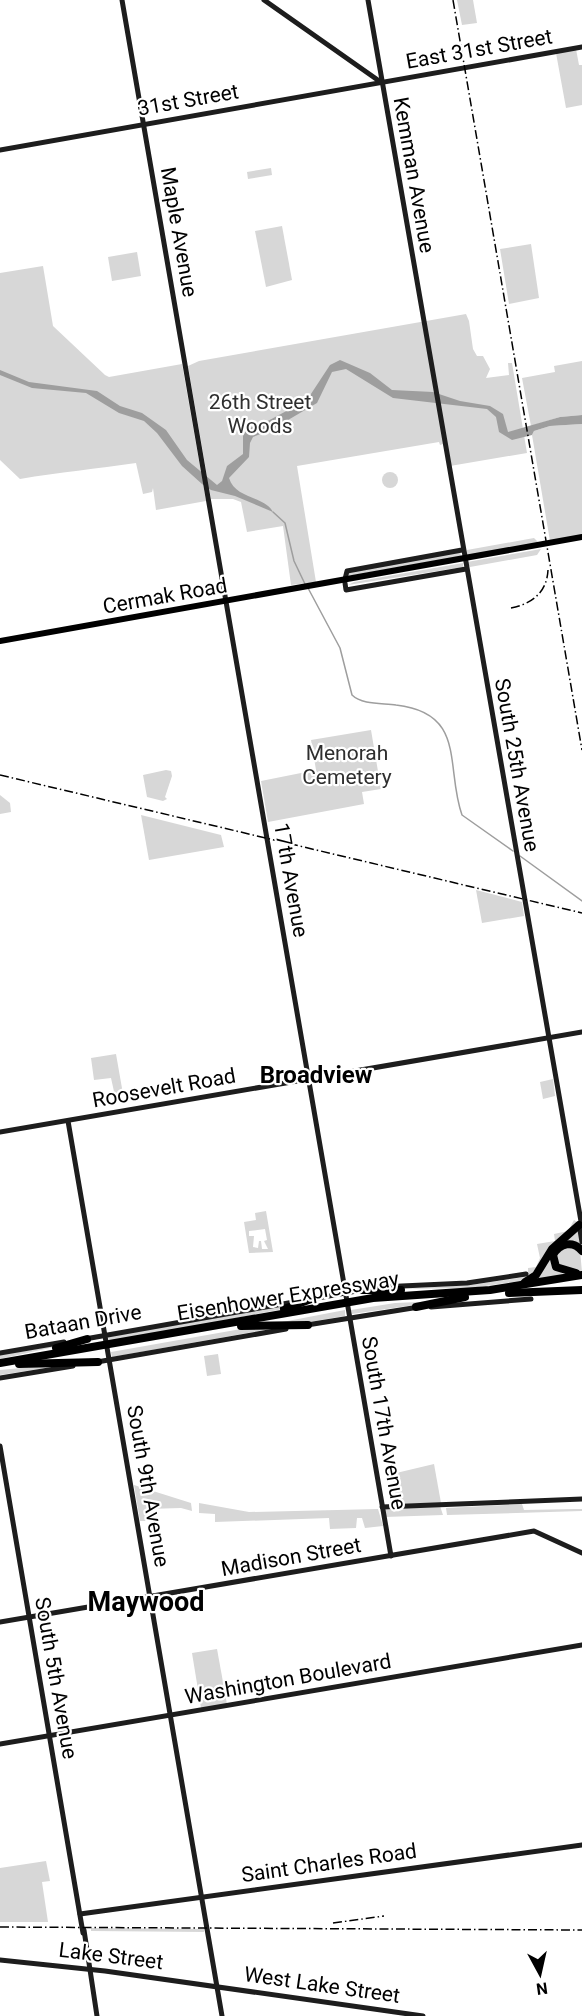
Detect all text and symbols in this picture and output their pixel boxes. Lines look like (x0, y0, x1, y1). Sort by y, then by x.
street label: East 31st Street (404, 24, 554, 74)
street label: 31st Street (136, 79, 240, 121)
street label: Kemman Avenue (388, 95, 440, 255)
street label: Maple Avenue (156, 165, 202, 299)
park label: 26th Street Woods (209, 390, 311, 438)
street label: Cermak Road (101, 573, 229, 619)
street label: South 25th Avenue (490, 676, 544, 854)
park label: Menorah Cemetery (302, 741, 392, 789)
street label: 17th Avenue (269, 821, 313, 939)
district label: Broadview (260, 1061, 373, 1089)
street label: Roosevelt Road (90, 1064, 238, 1112)
street label: Eisenhower Expressway (175, 1267, 401, 1325)
street label: Bataan Drive (23, 1300, 143, 1344)
street label: South 17th Avenue (357, 1334, 411, 1512)
street label: South 9th Avenue (122, 1403, 174, 1569)
street label: Madison Street (219, 1533, 363, 1581)
district label: Maywood (88, 1586, 205, 1618)
street label: South 5th Avenue (30, 1595, 82, 1761)
street label: Washington Boulevard (183, 1649, 393, 1709)
street label: Saint Charles Road (240, 1839, 418, 1887)
street label: Lake Street (57, 1938, 165, 1974)
north arrow (510, 1944, 570, 2004)
street label: West Lake Street (242, 1962, 402, 2008)
text: N (535, 1978, 549, 1999)

